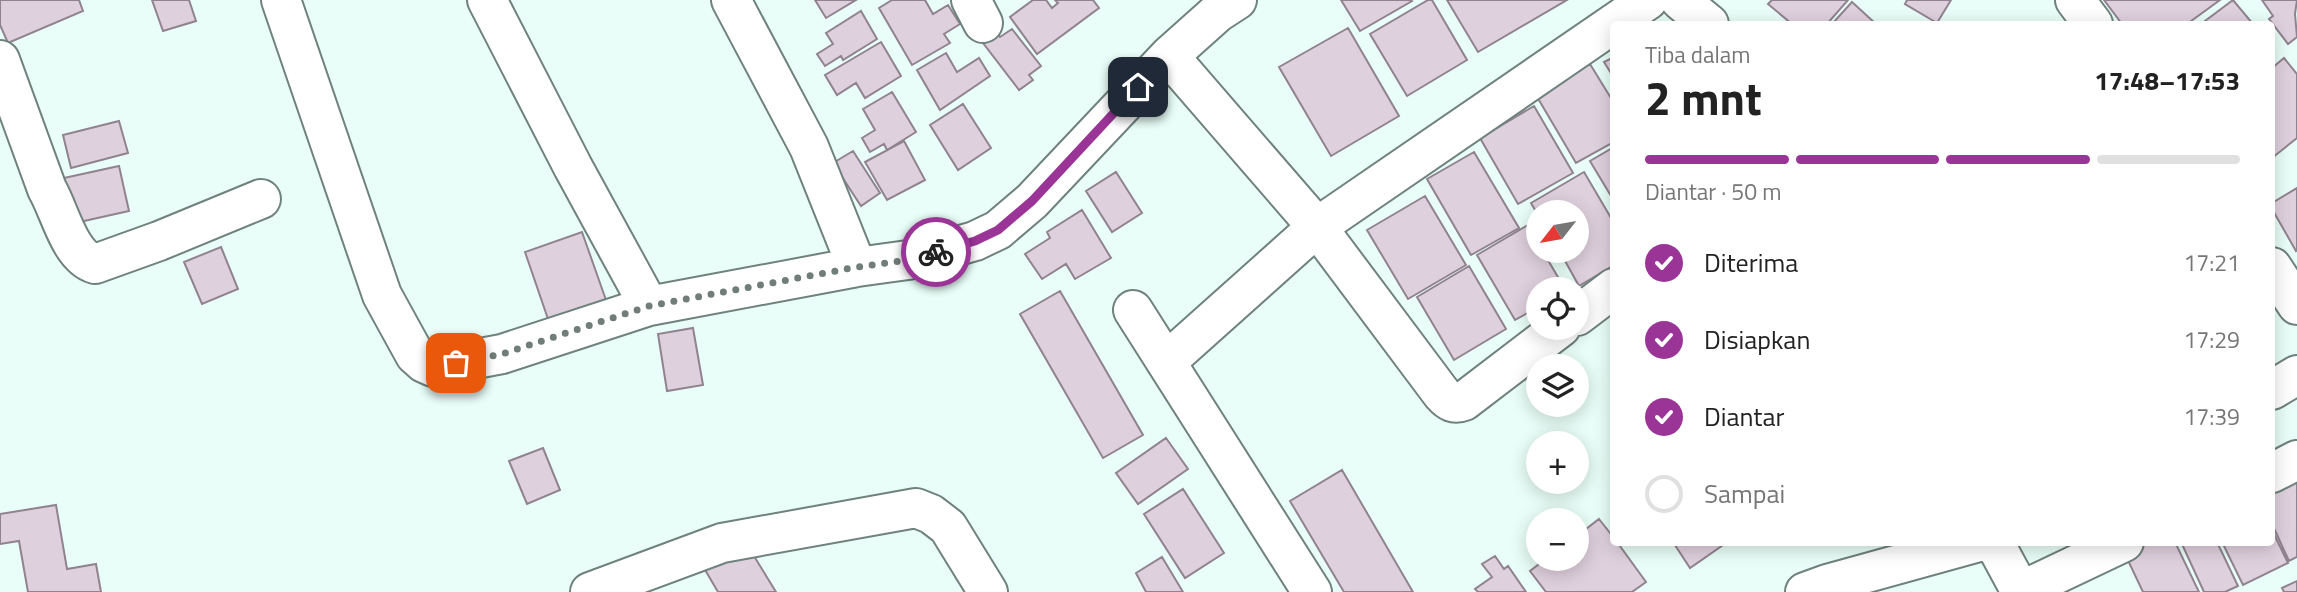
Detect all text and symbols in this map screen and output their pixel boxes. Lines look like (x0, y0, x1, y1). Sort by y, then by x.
text: Tiba dalam (1645, 37, 1751, 72)
pin (1108, 57, 1168, 117)
text: 17:48–17:53 (2094, 61, 2240, 100)
text: 2 mnt (1645, 63, 1762, 133)
icon: home (1119, 68, 1157, 106)
text: Diantar · 50 m (1645, 174, 1781, 209)
north arrow (1526, 200, 1589, 262)
map controls (1526, 200, 1589, 571)
courier (901, 217, 971, 287)
icon: bike (917, 233, 955, 271)
text: Diterima (1704, 243, 1798, 282)
icon: check (1645, 244, 1683, 282)
text: 17:21 (2183, 245, 2240, 280)
button: locate (1526, 277, 1589, 340)
text: Disiapkan (1704, 320, 1810, 359)
icon: check (1645, 321, 1683, 359)
text: 17:29 (2183, 322, 2240, 357)
pin (426, 333, 486, 393)
icon: bag (437, 344, 475, 382)
button: layers (1526, 354, 1589, 417)
text: Diantar (1704, 397, 1785, 436)
icon: check (1645, 398, 1683, 436)
text: 17:39 (2183, 399, 2240, 434)
button: + (1526, 431, 1589, 494)
text: Sampai (1704, 474, 1785, 513)
button: − (1526, 508, 1589, 571)

